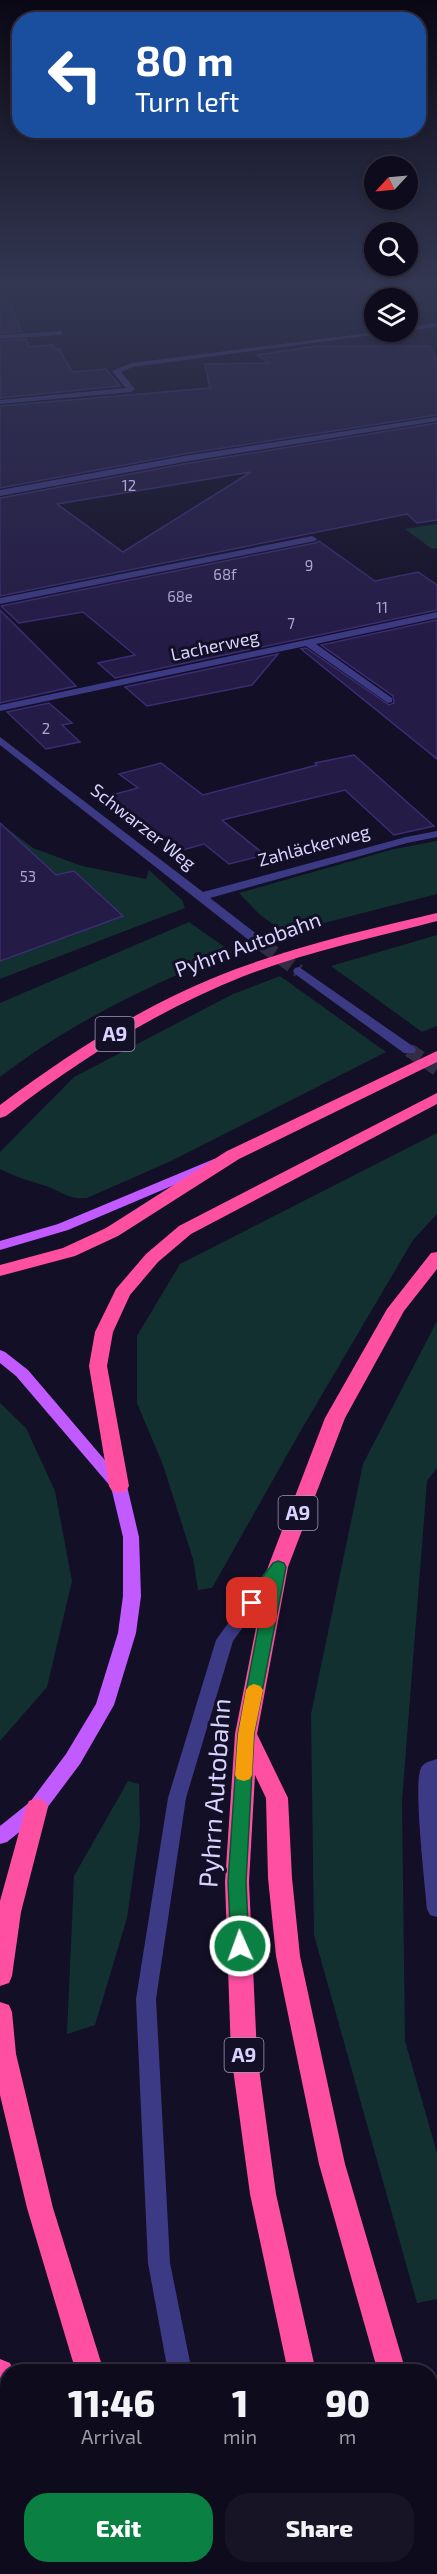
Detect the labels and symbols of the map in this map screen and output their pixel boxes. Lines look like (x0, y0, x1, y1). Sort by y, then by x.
north arrow (364, 156, 418, 210)
house number: 12 (122, 476, 136, 494)
house number: 9 (305, 556, 313, 574)
house number: 68f (213, 565, 237, 583)
house number: 68e (167, 587, 193, 605)
house number: 11 (376, 598, 388, 616)
house number: 7 (287, 614, 295, 632)
street label: Lacherweg (169, 625, 261, 665)
house number: 2 (42, 719, 50, 737)
street label: Schwarzer Weg (87, 778, 200, 874)
street label: Zahläckerweg (255, 820, 372, 871)
house number: 53 (20, 867, 36, 885)
street label: Pyhrn Autobahn (171, 906, 324, 982)
road number: A9 (96, 1017, 134, 1051)
road number: A9 (278, 1496, 318, 1530)
pin (226, 1577, 277, 1628)
street label: Pyhrn Autobahn (191, 1697, 236, 1889)
position arrow (208, 1914, 272, 1978)
road number: A9 (224, 2038, 264, 2072)

